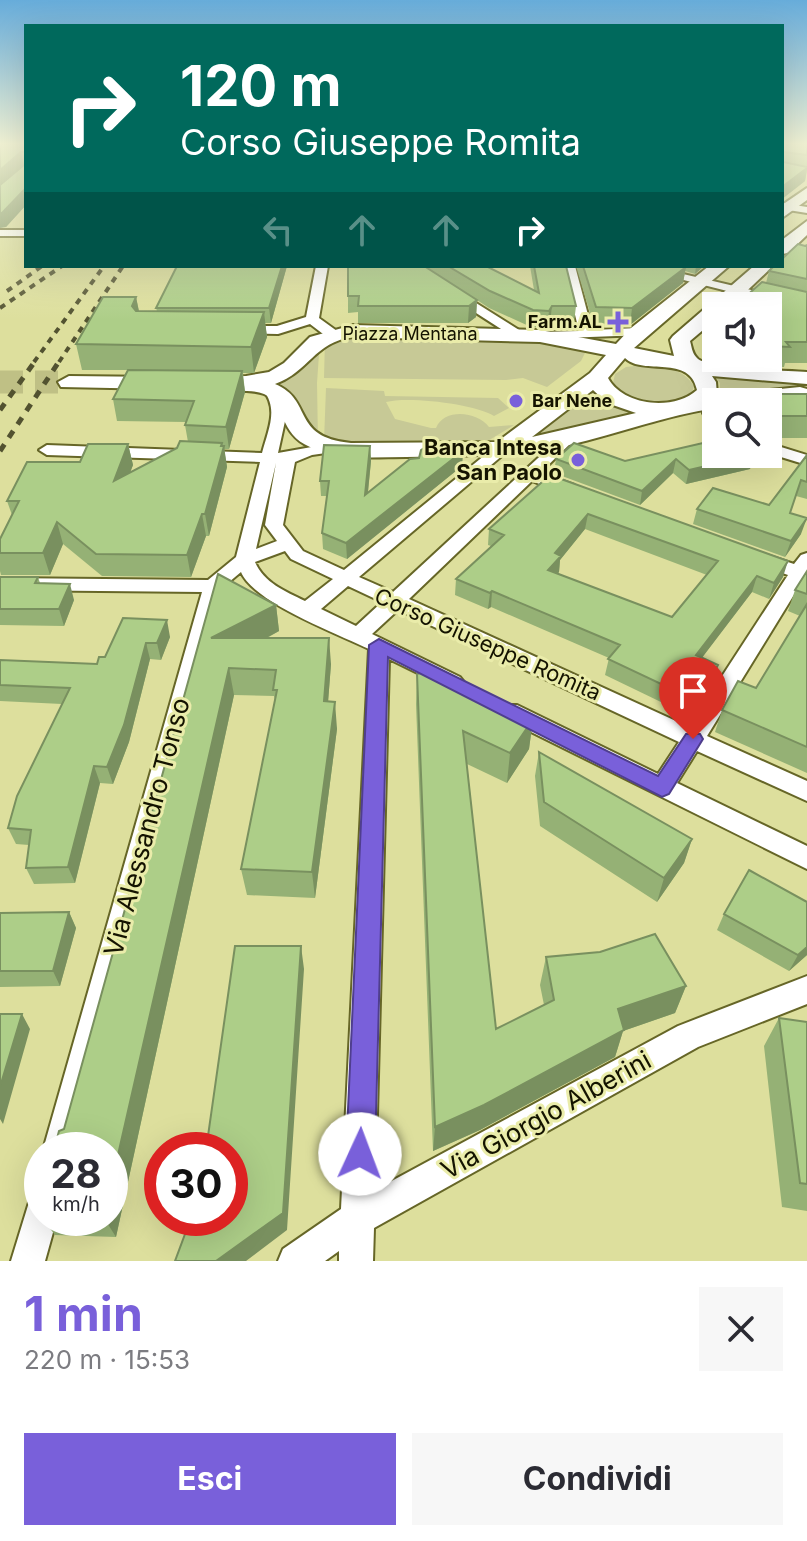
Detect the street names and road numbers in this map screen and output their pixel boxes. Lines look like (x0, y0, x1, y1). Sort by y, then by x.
street label: Piazza Mentana (342, 323, 478, 344)
street label: Corso Giuseppe Romita (371, 582, 605, 706)
street label: Via Alessandro Tonso (97, 694, 196, 959)
street label: Via Giorgio Alberini (435, 1044, 656, 1185)

